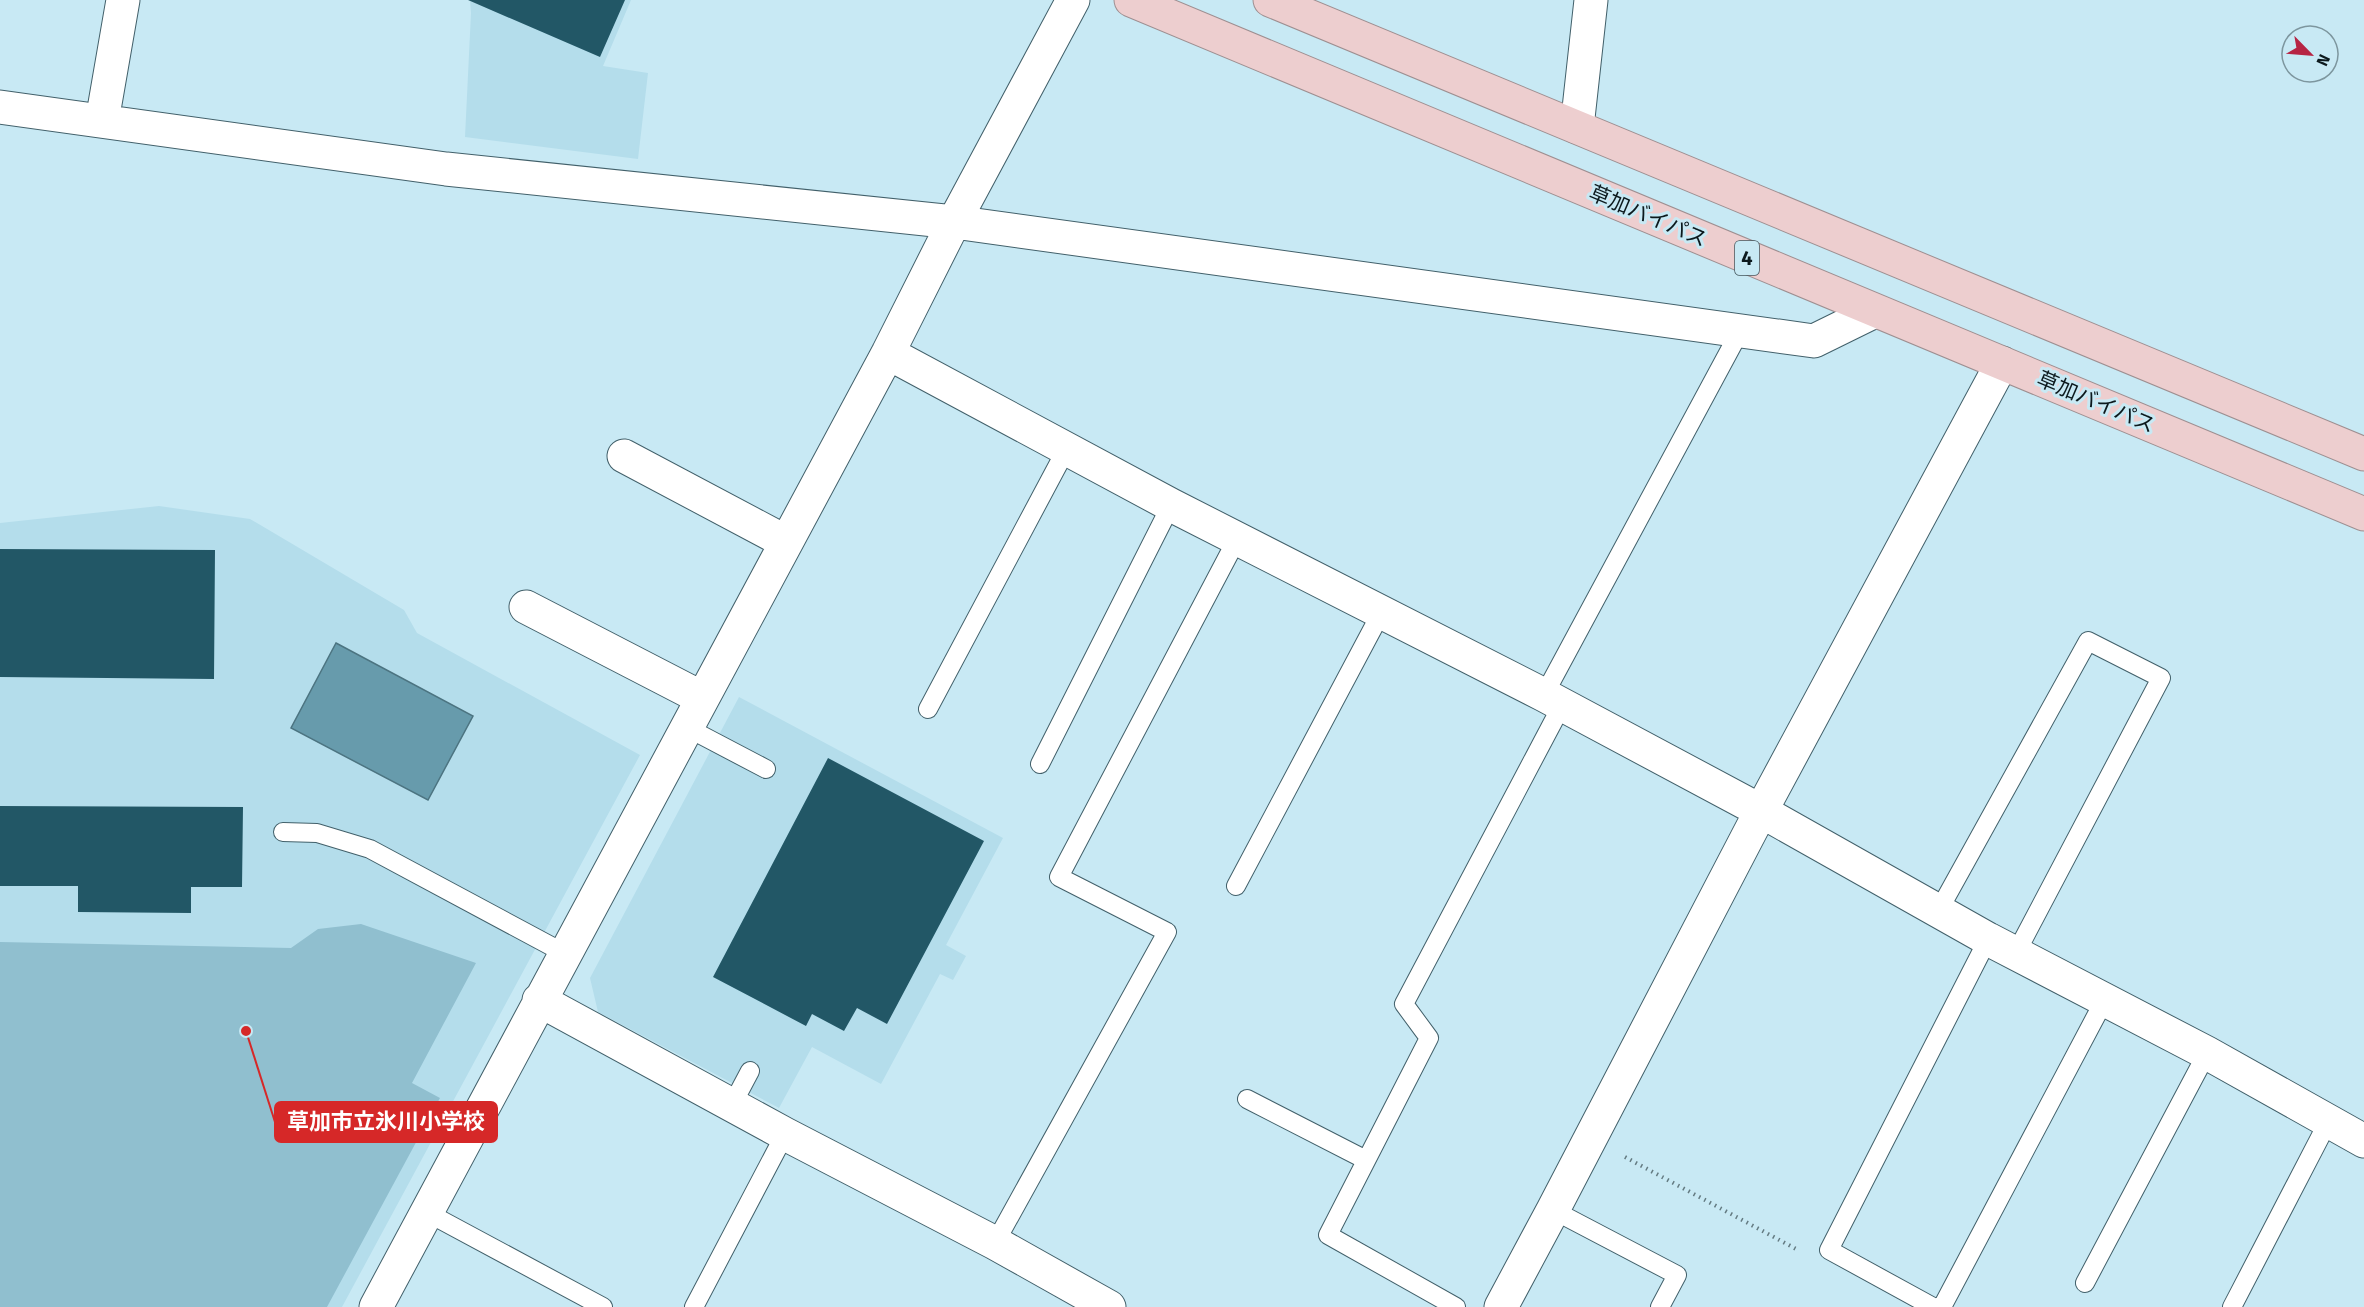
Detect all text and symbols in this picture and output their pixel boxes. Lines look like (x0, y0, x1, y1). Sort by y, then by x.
north arrow (2280, 24, 2340, 84)
text: N (2312, 51, 2334, 69)
street label: 草加バイパス (1585, 179, 1711, 253)
road number: 4 (1735, 241, 1759, 275)
street label: 草加バイパス (2033, 365, 2159, 439)
callout: 草加市立氷川小学校 (275, 1102, 497, 1142)
text: 草加市立氷川小学校 (287, 1108, 485, 1135)

